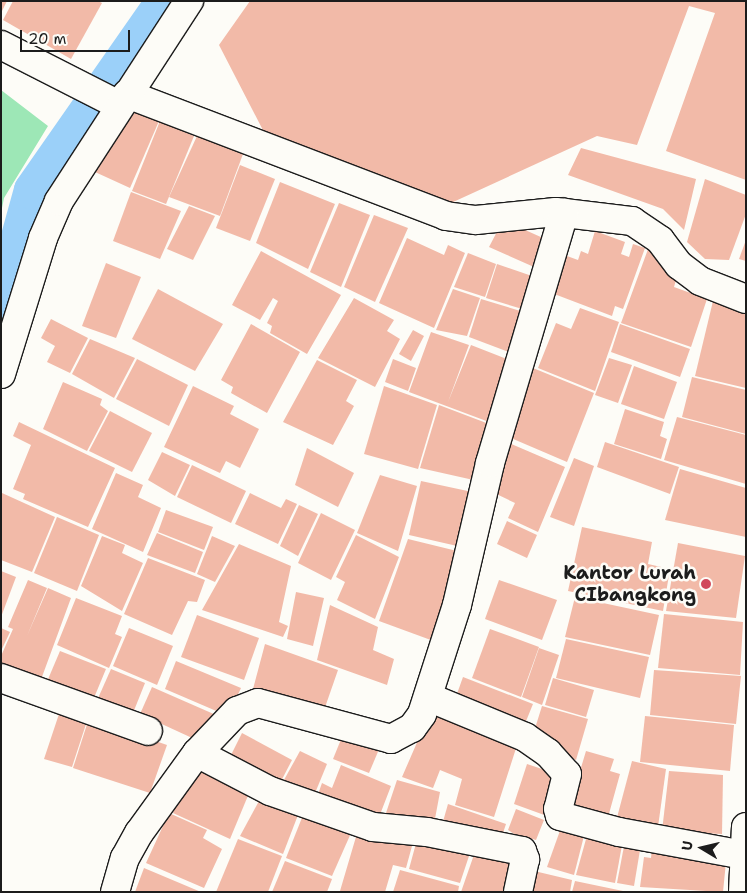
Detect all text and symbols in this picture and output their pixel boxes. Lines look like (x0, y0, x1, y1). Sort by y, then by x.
scale bar (22, 20, 132, 52)
text: 20 m (28, 29, 67, 49)
place label: Kantor Lurah CIbangkong (563, 562, 696, 606)
marker: Kantor Lurah CIbangkong (700, 578, 712, 590)
north arrow (677, 823, 727, 873)
text: U (678, 840, 697, 852)

